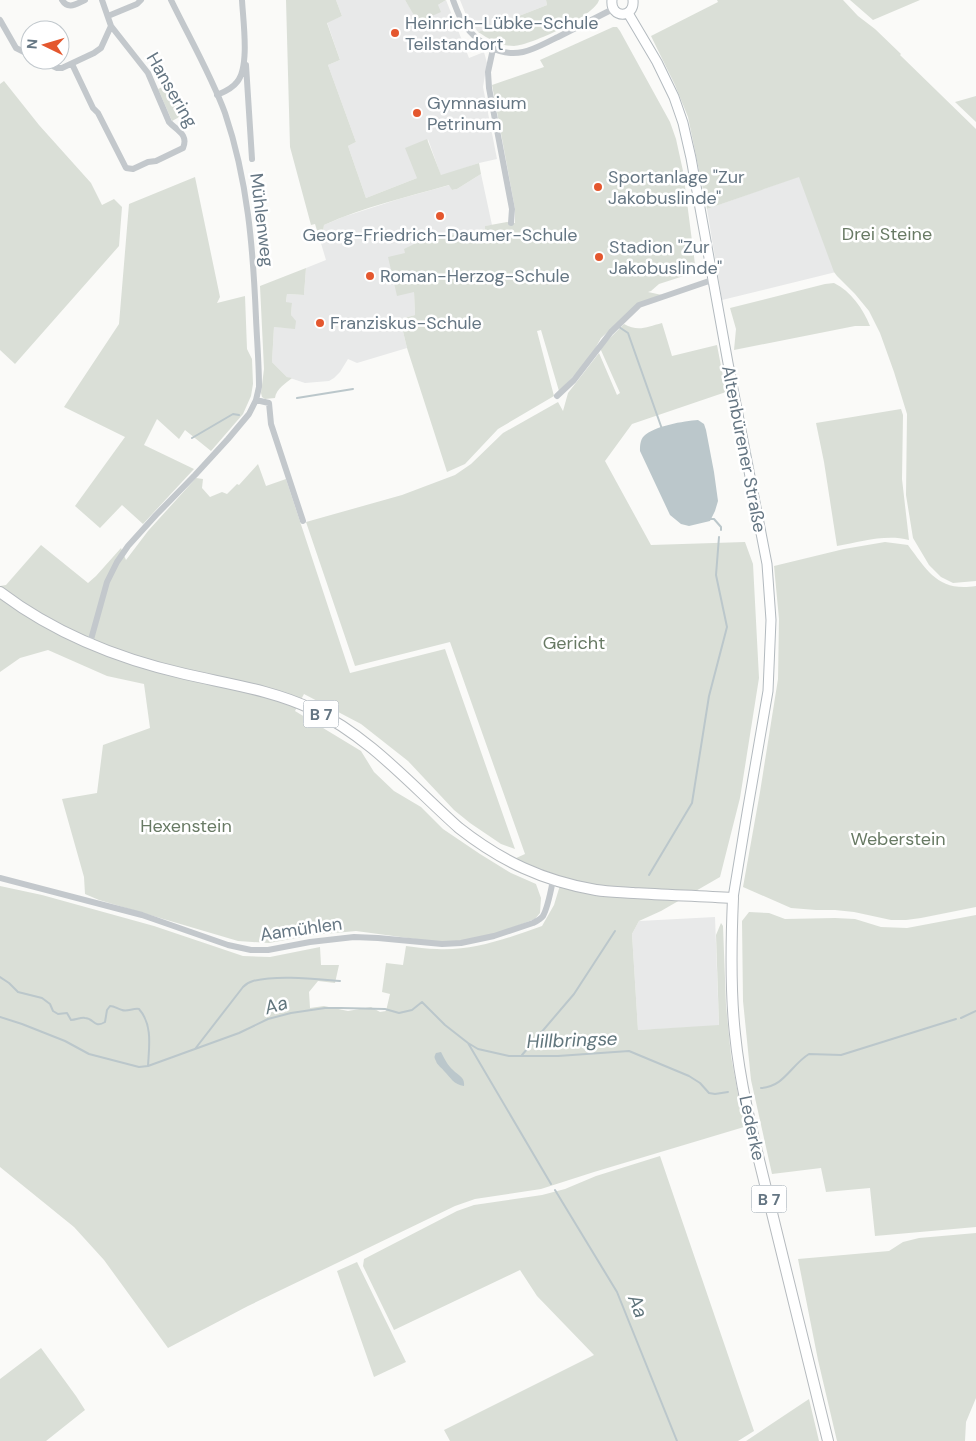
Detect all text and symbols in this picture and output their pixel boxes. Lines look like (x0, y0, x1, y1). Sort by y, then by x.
place label: Heinrich-Lübke-Schule Teilstandort (405, 11, 599, 56)
north arrow (20, 20, 70, 70)
marker: Heinrich-Lübke-Schule Teilstandort (389, 27, 401, 39)
text: N (23, 38, 41, 50)
street label: Hansering (141, 48, 203, 132)
place label: Gymnasium Petrinum (427, 91, 527, 136)
marker: Gymnasium Petrinum (411, 107, 423, 119)
place label: Sportanlage "Zur Jakobuslinde" (608, 165, 745, 210)
street label: Mühlenweg (244, 172, 280, 268)
marker: Sportanlage "Zur Jakobuslinde" (592, 181, 604, 193)
marker: Georg-Friedrich-Daumer-Schule (434, 210, 446, 222)
park label: Drei Steine (842, 222, 932, 246)
place label: Georg-Friedrich-Daumer-Schule (302, 223, 578, 247)
place label: Stadion "Zur Jakobuslinde" (609, 235, 722, 280)
marker: Stadion "Zur Jakobuslinde" (593, 251, 605, 263)
place label: Roman-Herzog-Schule (380, 264, 570, 288)
marker: Roman-Herzog-Schule (364, 270, 376, 282)
place label: Franziskus-Schule (330, 311, 482, 335)
marker: Franziskus-Schule (314, 317, 326, 329)
street label: Altenbürener Straße (716, 364, 772, 534)
park label: Gericht (543, 631, 605, 655)
road number: B 7 (304, 701, 338, 728)
park label: Hexenstein (140, 814, 232, 838)
park label: Weberstein (850, 827, 946, 851)
street label: Aamühlen (258, 911, 344, 947)
water label: Aa (260, 990, 291, 1021)
water label: Hillbringse (526, 1026, 618, 1054)
street label: Lederke (733, 1093, 771, 1163)
road number: B 7 (752, 1186, 786, 1212)
water label: Aa (622, 1290, 654, 1321)

